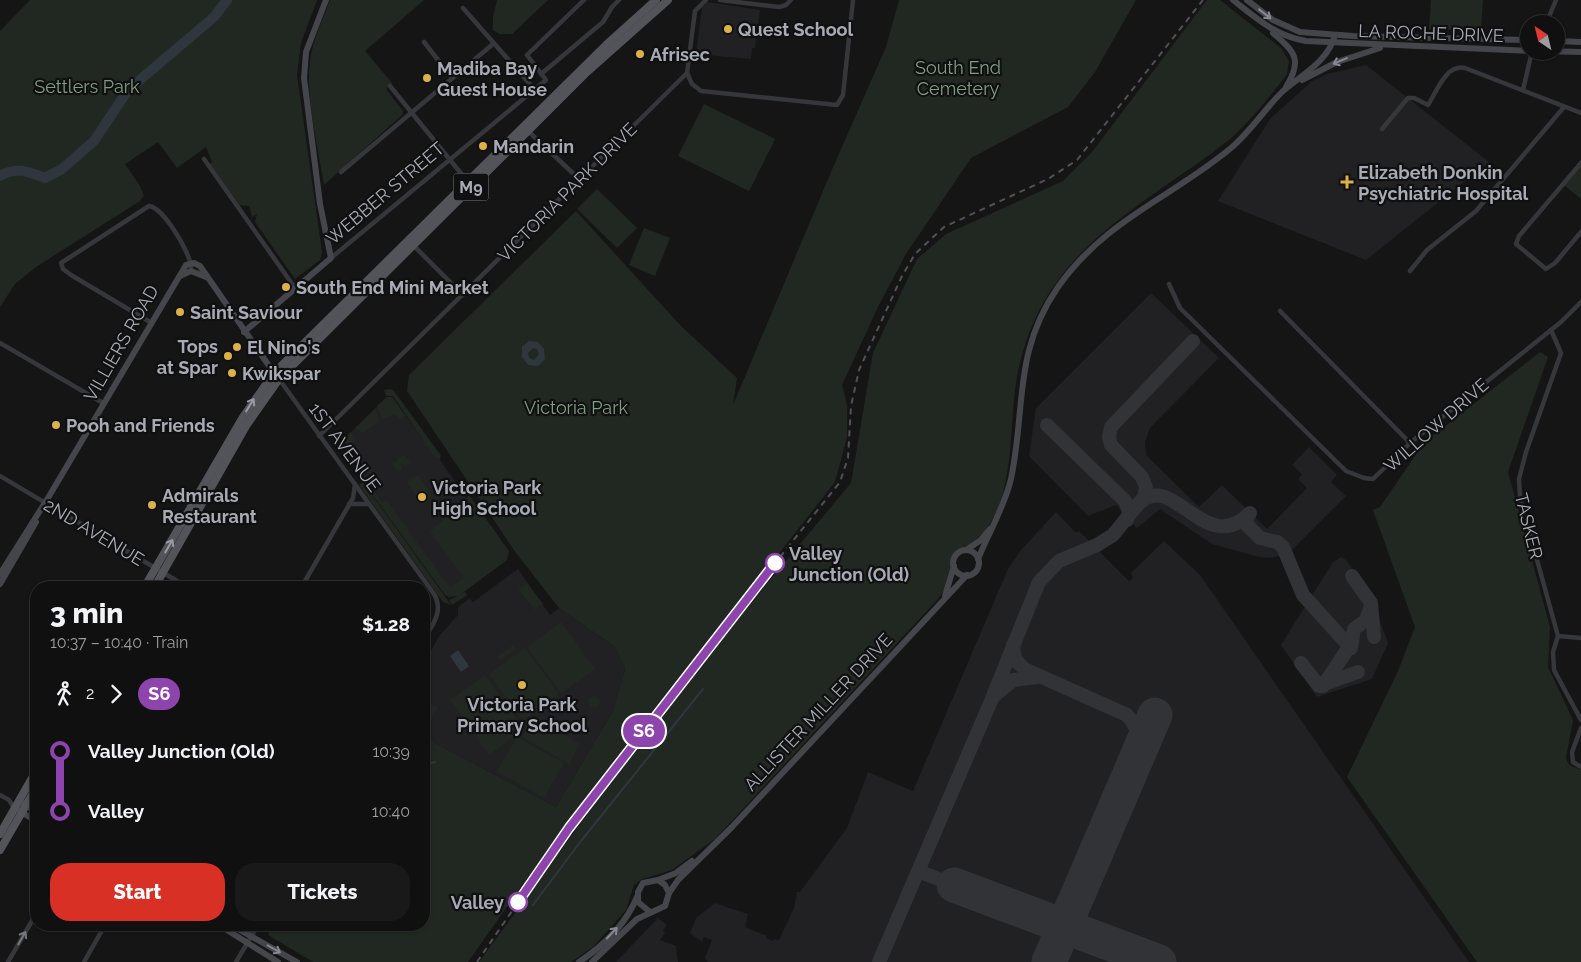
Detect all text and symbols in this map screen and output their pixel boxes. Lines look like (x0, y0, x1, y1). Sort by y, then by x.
one-way arrow (1258, 9, 1272, 19)
north arrow (1520, 15, 1565, 60)
map controls (1520, 15, 1565, 60)
place label: Quest School (738, 19, 853, 40)
street label: LA ROCHE DRIVE (1358, 20, 1504, 46)
marker: Quest School (722, 23, 734, 35)
place label: Afrisec (650, 44, 710, 65)
marker: Afrisec (634, 48, 646, 60)
park label: South End Cemetery (915, 57, 1001, 99)
one-way arrow (1333, 57, 1348, 66)
place label: Madiba Bay Guest House (437, 58, 547, 100)
marker: Madiba Bay Guest House (421, 72, 433, 84)
park label: Settlers Park (34, 76, 140, 97)
street label: VICTORIA PARK DRIVE (493, 118, 641, 266)
place label: Mandarin (493, 136, 574, 157)
street label: WEBBER STREET (322, 138, 448, 248)
marker: Mandarin (477, 140, 489, 152)
place label: Elizabeth Donkin Psychiatric Hospital (1358, 162, 1528, 204)
road number: M9 (454, 173, 488, 200)
marker: Elizabeth Donkin Psychiatric Hospital (1340, 175, 1354, 189)
place label: South End Mini Market (296, 277, 489, 298)
street label: VILLIERS ROAD (79, 281, 163, 405)
marker: South End Mini Market (280, 281, 292, 293)
place label: Saint Saviour (190, 302, 302, 323)
marker: Saint Saviour (174, 306, 186, 318)
place label: Tops at Spar (157, 336, 218, 378)
place label: El Nino's (247, 337, 320, 358)
marker: El Nino's (231, 341, 243, 353)
marker: Tops at Spar (222, 350, 234, 362)
place label: Kwikspar (242, 363, 321, 384)
marker: Kwikspar (226, 367, 238, 379)
street label: WILLOW DRIVE (1379, 374, 1493, 476)
park label: Victoria Park (524, 397, 628, 418)
one-way arrow (246, 398, 256, 412)
street label: 1ST AVENUE (305, 398, 385, 496)
place label: Pooh and Friends (66, 415, 215, 436)
marker: Pooh and Friends (50, 419, 62, 431)
place label: Victoria Park High School (432, 477, 542, 519)
place label: Admirals Restaurant (162, 485, 257, 527)
marker: Victoria Park High School (416, 491, 428, 503)
street label: TASKER (1511, 491, 1547, 561)
street label: 2ND AVENUE (40, 494, 148, 570)
marker: Admirals Restaurant (146, 499, 158, 511)
one-way arrow (165, 539, 175, 553)
place label: Valley Junction (Old) (789, 543, 909, 585)
marker: Valley Junction (Old) (765, 553, 785, 573)
text: 3 min (50, 597, 123, 630)
text: $1.28 (362, 613, 410, 635)
street label: ALLISTER MILLER DRIVE (740, 629, 897, 795)
text: 10:37 – 10:40 · Train (50, 633, 188, 652)
marker: Victoria Park Primary School (516, 679, 528, 691)
icon: walk (50, 680, 78, 708)
icon: forward (102, 680, 130, 708)
text: S6 (148, 683, 170, 704)
text: 2 (86, 684, 94, 703)
place label: Victoria Park Primary School (457, 694, 587, 736)
line badge: S6 (622, 715, 666, 747)
text: S6 (633, 720, 655, 741)
text: Valley Junction (Old) (88, 740, 275, 762)
text: 10:39 (372, 742, 410, 761)
text: Valley (88, 800, 144, 822)
text: 10:40 (372, 802, 410, 821)
button: Start (50, 863, 225, 921)
button: Tickets (235, 863, 410, 921)
place label: Valley (451, 892, 504, 913)
marker: Valley (508, 892, 528, 912)
one-way arrow (606, 927, 618, 939)
one-way arrow (18, 931, 28, 945)
one-way arrow (267, 944, 281, 954)

